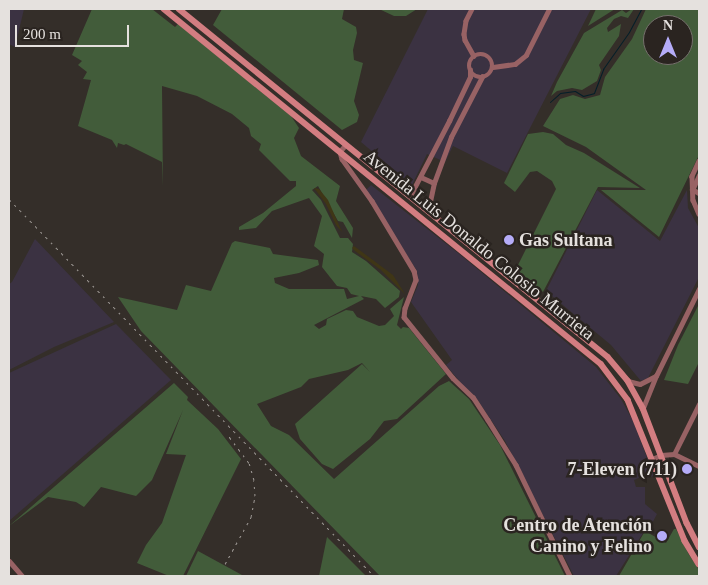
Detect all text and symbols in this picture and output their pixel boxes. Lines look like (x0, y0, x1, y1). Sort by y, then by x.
scale bar (18, 15, 131, 47)
north arrow (643, 15, 693, 65)
text: N (663, 18, 673, 33)
text: 200 m (23, 26, 61, 42)
street label: Avenida Luis Donaldo Colosio Murrieta (359, 145, 599, 345)
place label: Gas Sultana (519, 229, 613, 251)
marker: Gas Sultana (503, 234, 515, 246)
place label: 7-Eleven (711) (568, 458, 677, 480)
marker: 7-Eleven (711) (681, 463, 693, 475)
place label: Centro de Atención Canino y Felino (502, 515, 652, 558)
marker: Centro de Atención Canino y Felino (656, 530, 668, 542)

